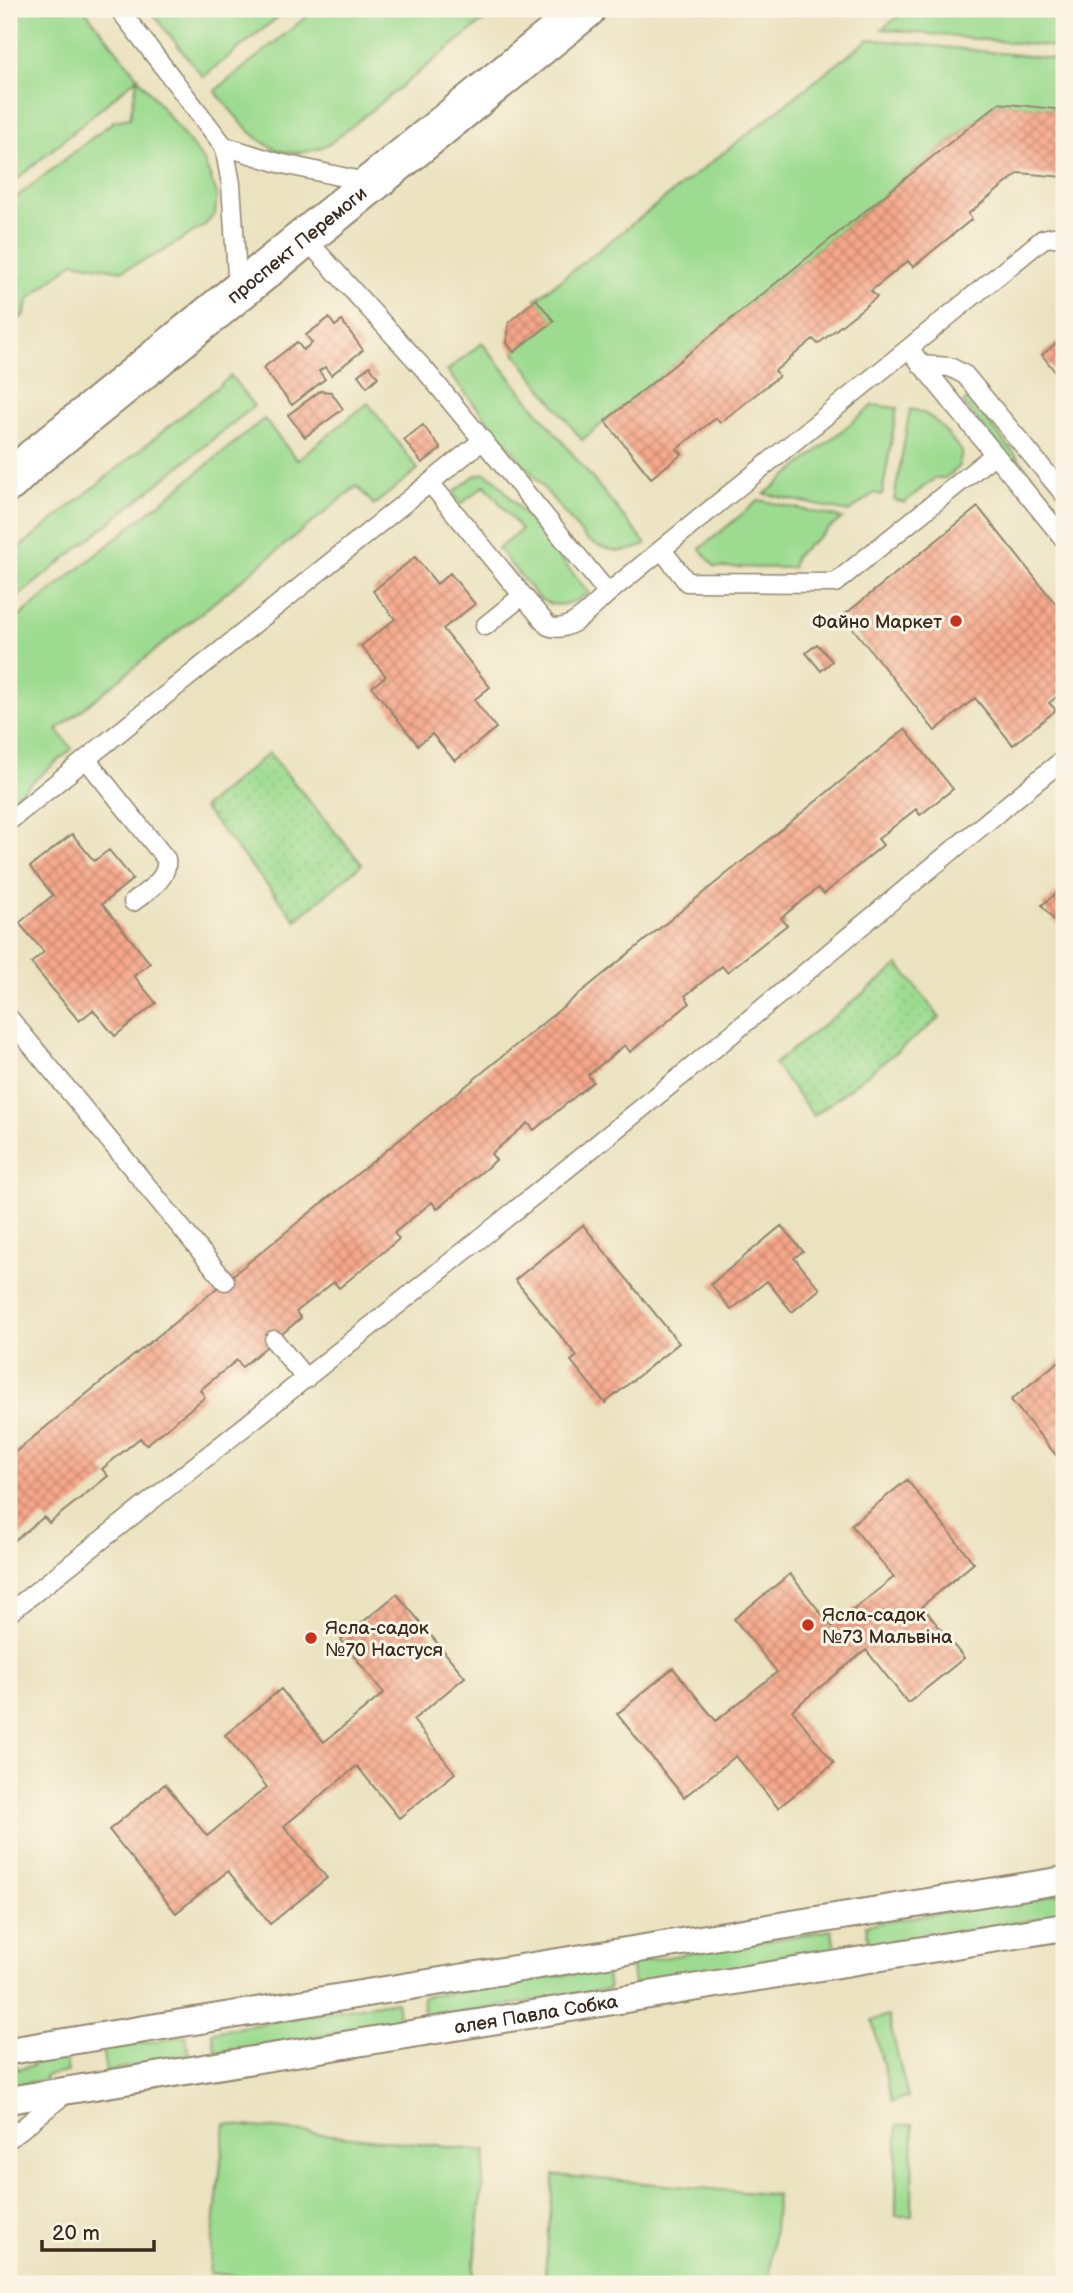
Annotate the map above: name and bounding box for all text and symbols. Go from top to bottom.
street label: проспект Перемоги [223,182,372,309]
place label: Файно Маркет [812,611,942,634]
marker: Файно Маркет [948,613,964,629]
place label: Ясла-садок №73 Мальвіна [822,1604,952,1649]
place label: Ясла-садок №70 Настуся [325,1617,443,1662]
marker: Ясла-садок №73 Мальвіна [800,1617,816,1633]
marker: Ясла-садок №70 Настуся [303,1630,319,1646]
street label: алея Павла Собка [453,1990,620,2040]
scale bar [42,2209,154,2253]
text: 20 m [52,2221,100,2246]

